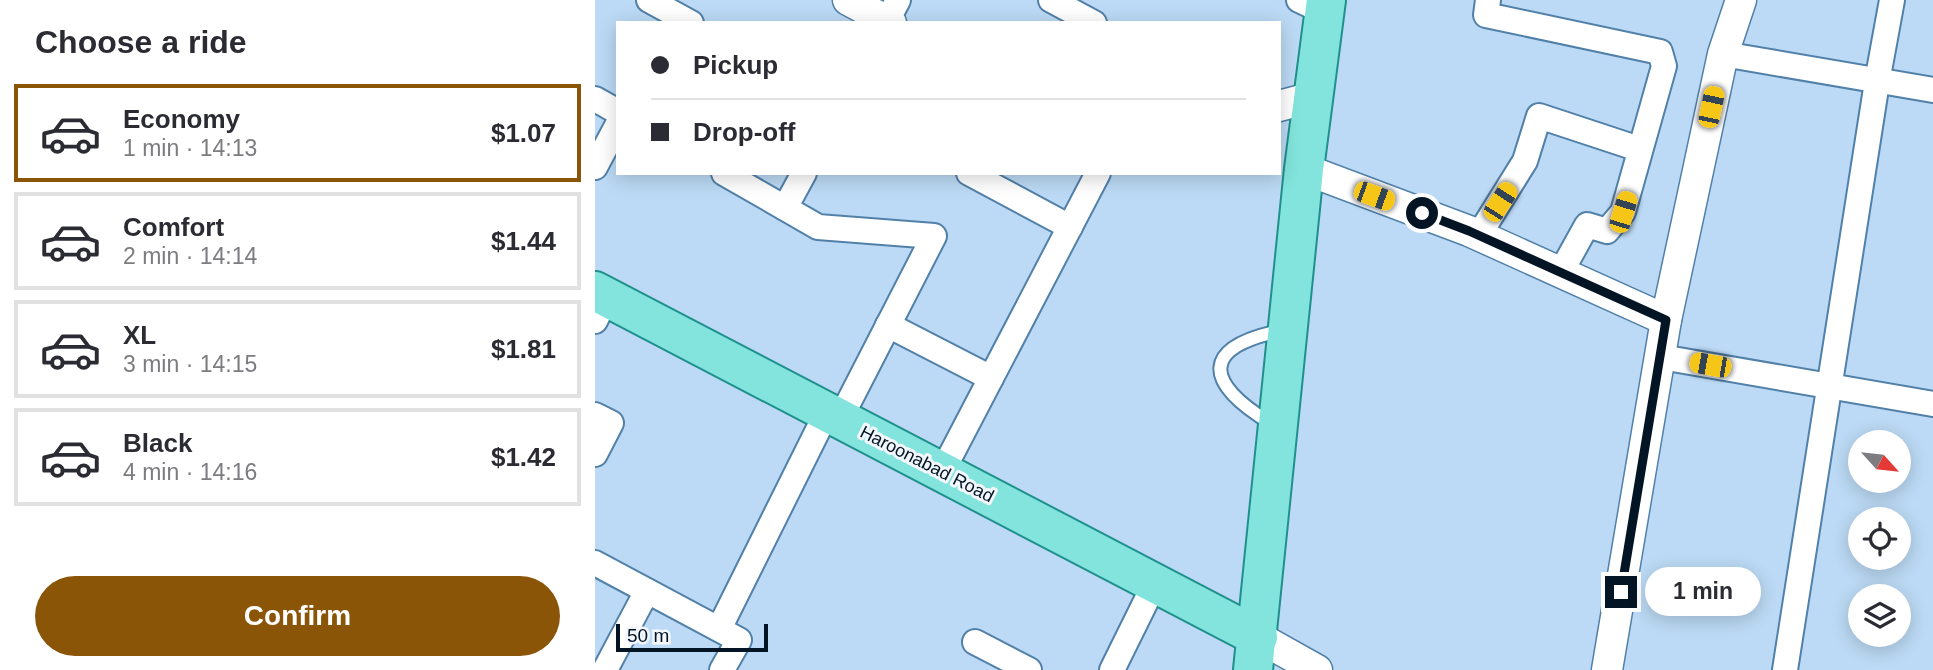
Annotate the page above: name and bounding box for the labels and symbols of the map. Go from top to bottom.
car [1697,84,1726,130]
car [1351,179,1398,213]
car [1480,179,1521,225]
car [1607,189,1640,235]
route start [1406,197,1438,229]
car [1688,351,1733,379]
street label: Haroonabad Road [857,422,997,506]
north arrow [1848,430,1911,494]
callout: 1 min [1645,568,1761,616]
route end [1605,576,1637,608]
scale bar [616,621,768,653]

